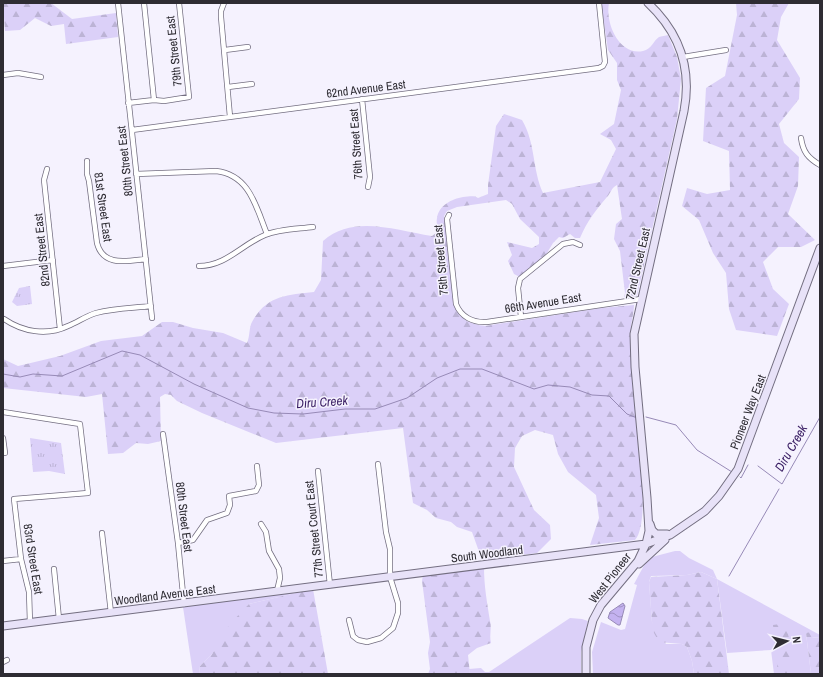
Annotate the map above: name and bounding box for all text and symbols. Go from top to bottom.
street label: 79th Street East [162,15,186,87]
street label: 62nd Avenue East [325,76,407,102]
street label: 76th Street East [346,108,366,180]
street label: 80th Street East [113,125,137,197]
street label: 81st Street East [90,171,116,243]
street label: 82nd Street East [30,212,54,287]
street label: 75th Street East [430,224,452,296]
street label: 72nd Street East [622,226,654,302]
street label: 66th Avenue East [504,289,583,317]
street label: Pioneer Way East [726,372,770,452]
water label: Diru Creek [296,392,349,412]
water label: Diru Creek [771,421,812,475]
street label: 77th Street Court East [301,479,327,578]
street label: 80th Street East [172,481,196,553]
street label: 83rd Street East [20,523,47,596]
street label: South Woodland [450,542,524,566]
street label: West Pioneer [585,549,635,606]
street label: Woodland Avenue East [113,581,217,609]
north arrow [767,621,807,661]
text: N [790,636,804,644]

